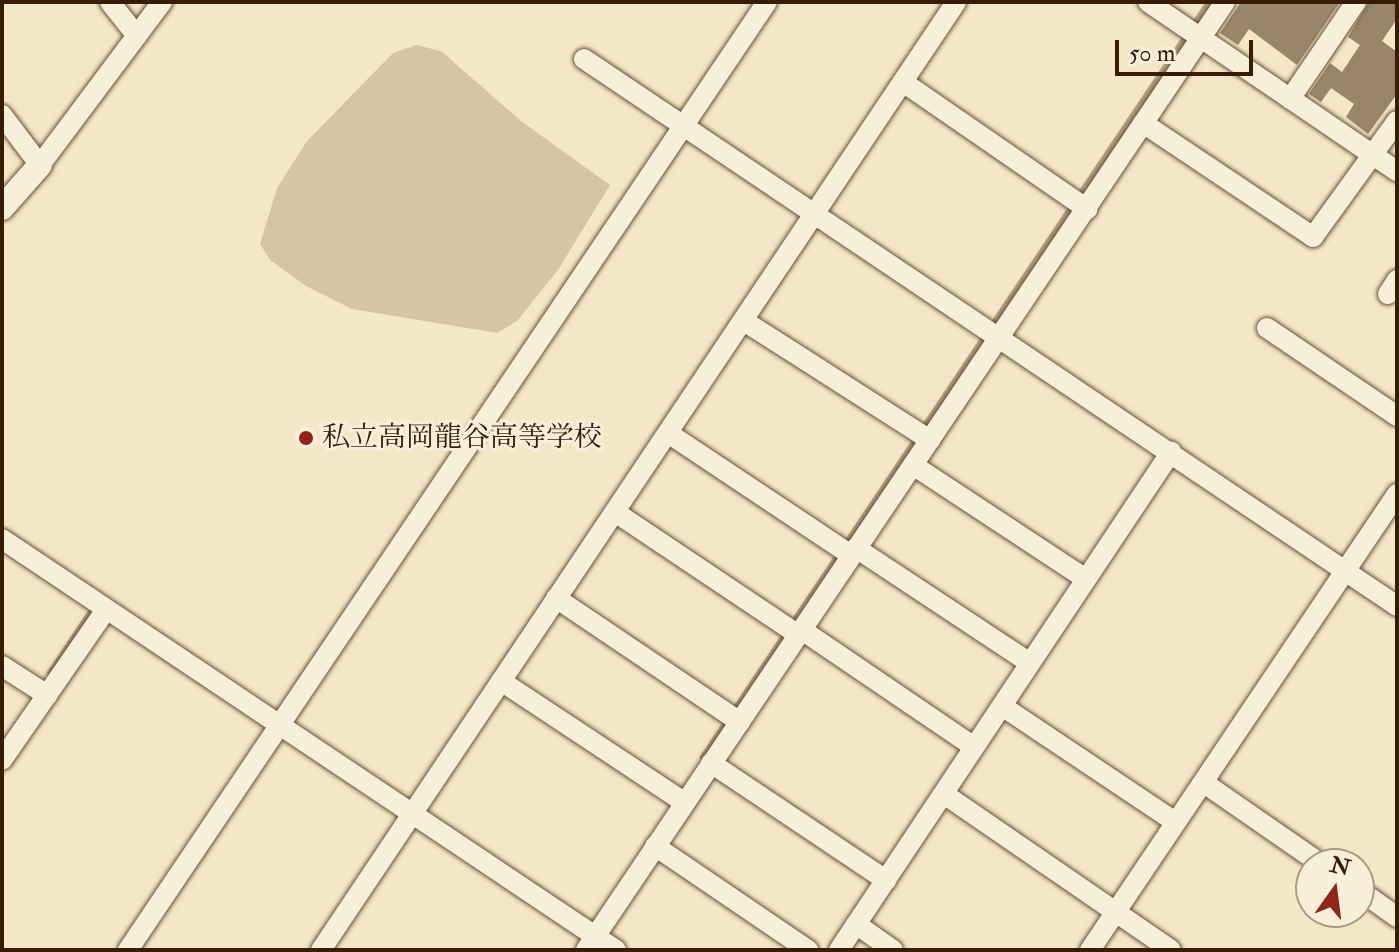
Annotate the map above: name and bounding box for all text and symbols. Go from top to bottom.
scale bar [1119,24,1257,74]
text: 50 m [1129,38,1175,69]
place label: 私立高岡龍谷高等学校 [322,421,602,455]
marker: 私立高岡龍谷高等学校 [297,429,315,447]
north arrow [1295,848,1375,928]
text: N [1327,851,1353,883]

